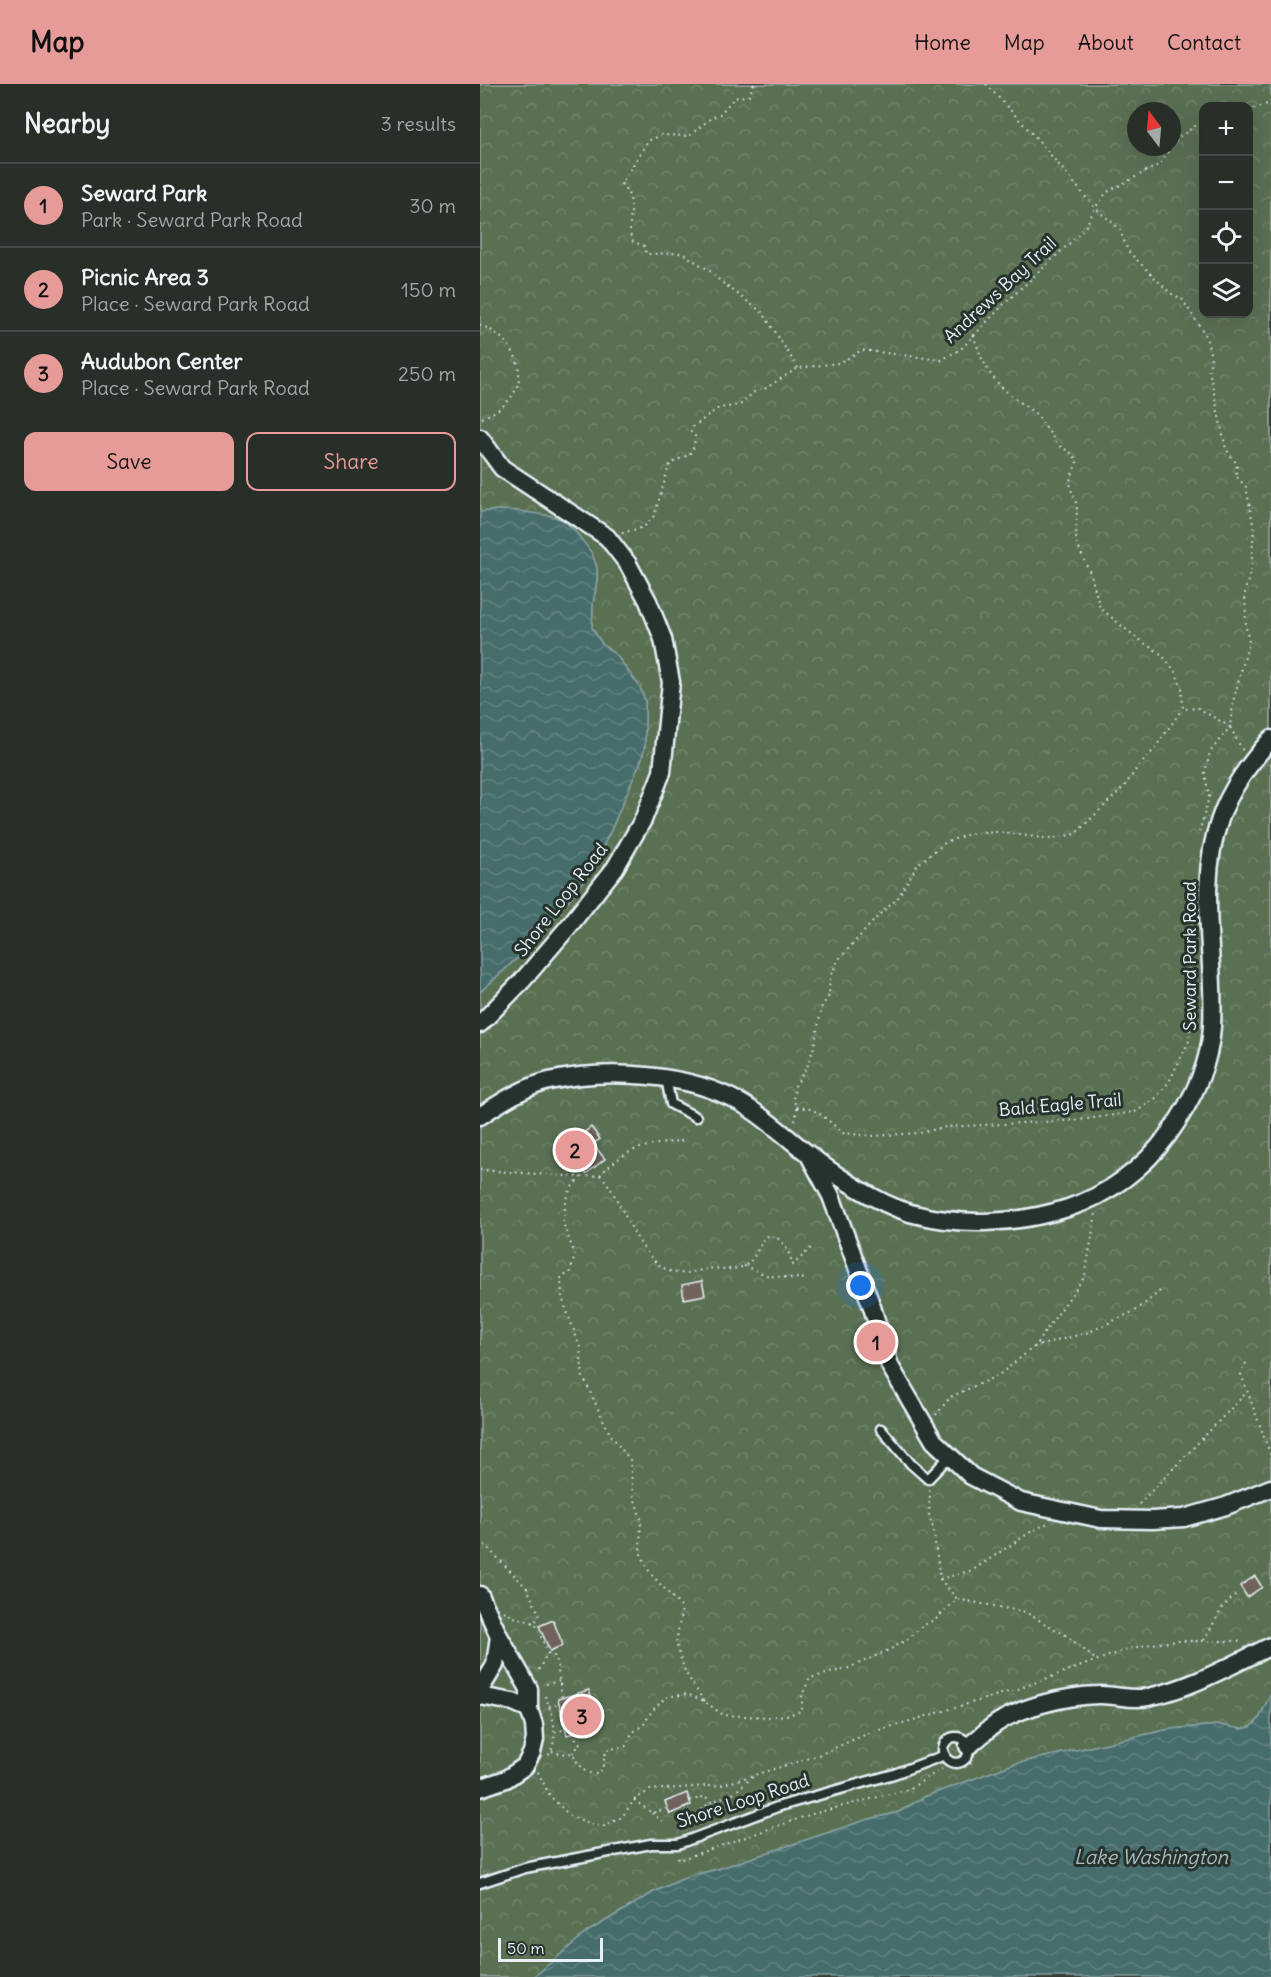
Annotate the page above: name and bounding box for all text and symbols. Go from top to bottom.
text: Map [30,24,84,60]
text: Home [914,29,971,56]
text: Map [1004,29,1045,56]
text: About [1078,29,1134,56]
text: Contact [1167,29,1241,56]
north arrow [1127,102,1181,156]
map controls [1199,102,1253,318]
button: + [1199,102,1253,156]
text: Nearby [24,107,110,140]
text: 3 results [380,111,456,136]
button: − [1199,156,1253,210]
text: Seward Park [81,179,207,207]
text: 1 [40,193,47,218]
text: 30 m [409,193,456,218]
text: Park · Seward Park Road [81,207,303,232]
button: locate [1199,210,1253,264]
street label: Andrews Bay Trail [938,231,1061,348]
text: Picnic Area 3 [81,263,209,291]
button: layers [1199,264,1253,318]
text: 2 [38,277,49,302]
text: 150 m [401,277,456,302]
text: Place · Seward Park Road [81,291,310,316]
text: Audubon Center [81,347,242,375]
text: 3 [38,361,49,386]
text: 250 m [398,361,456,386]
text: Place · Seward Park Road [81,375,310,400]
button: Save [24,432,234,491]
button: Share [246,432,456,491]
street label: Shore Loop Road [509,838,612,961]
street label: Seward Park Road [1178,881,1201,1031]
street label: Bald Eagle Trail [998,1088,1122,1121]
pin: 2 [556,1128,595,1172]
your location [846,1271,875,1300]
pin: 1 [856,1320,896,1364]
pin: 3 [562,1694,602,1738]
street label: Shore Loop Road [674,1768,812,1833]
water label: Lake Washington [1074,1844,1228,1869]
scale bar [498,1935,603,1962]
text: 50 m [507,1938,545,1958]

